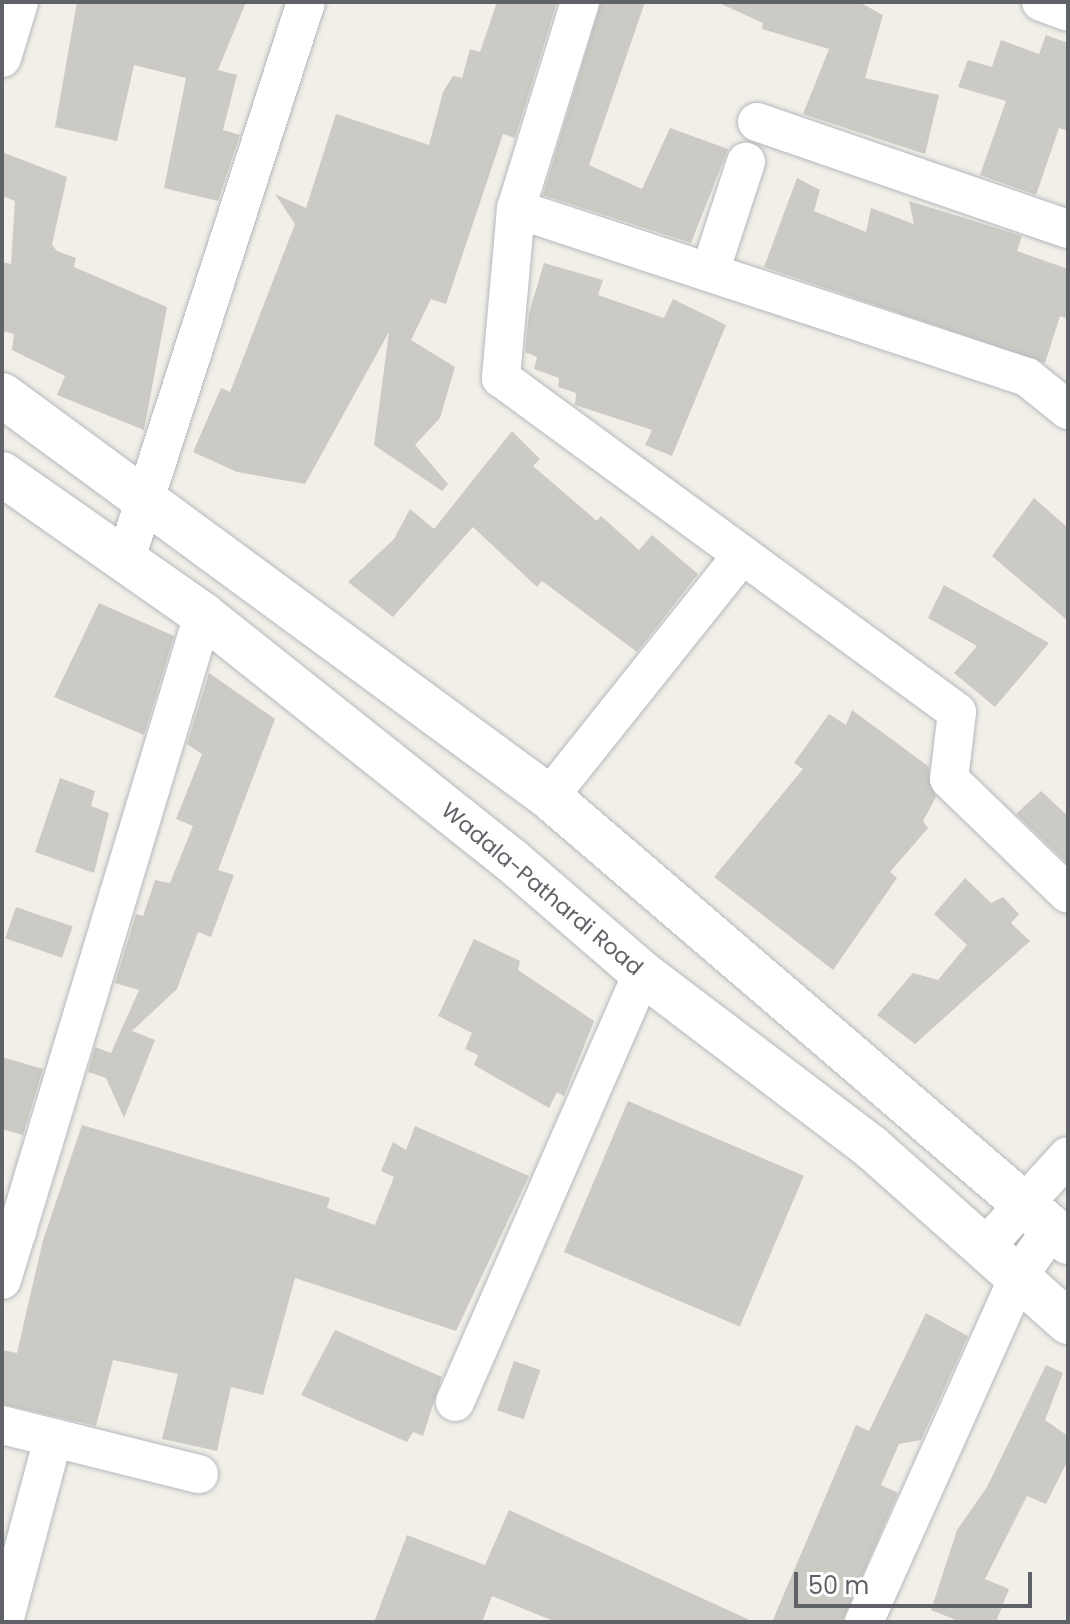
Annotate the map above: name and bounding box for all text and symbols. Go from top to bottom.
street label: Wadala-Pathardi Road [436,797,648,981]
scale bar [798,1556,1036,1606]
text: 50 m [808,1569,869,1602]

